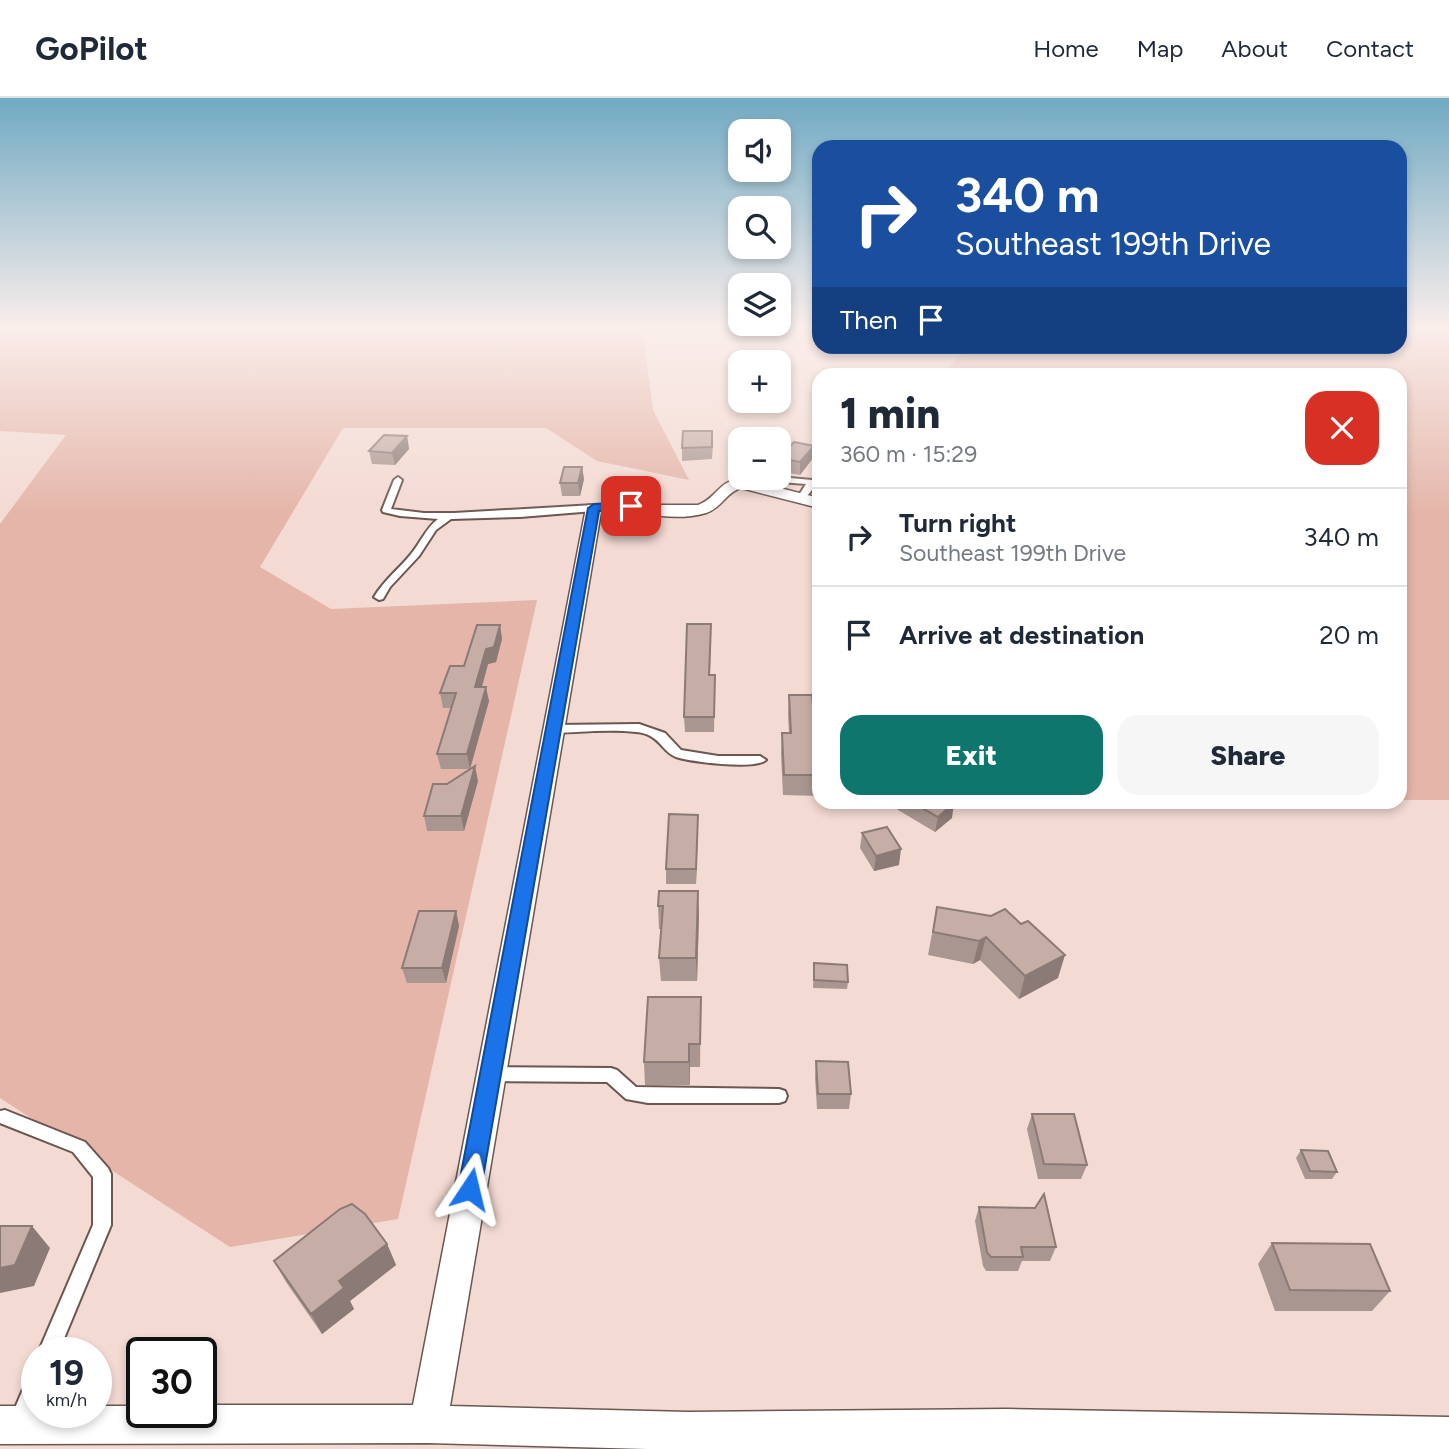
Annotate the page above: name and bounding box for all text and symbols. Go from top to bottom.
text: GoPilot [35,29,148,68]
text: Home [1033,34,1099,63]
text: Map [1137,34,1183,63]
text: About [1221,34,1288,63]
text: Contact [1326,34,1414,63]
map controls [728,119,791,490]
button: sound [728,119,791,182]
text: 340 m [955,165,1099,224]
icon: right [840,168,931,259]
button: search [728,196,791,259]
text: Southeast 199th Drive [955,225,1271,263]
button: layers [728,273,791,336]
icon: arrive [912,301,950,339]
text: Then [840,304,898,336]
button: + [728,350,791,413]
text: 1 min [840,388,940,439]
button: close [1305,391,1379,465]
button: − [728,427,791,490]
text: 360 m · 15:29 [840,440,977,468]
pin [601,476,661,536]
icon: arrive [612,487,650,525]
text: Turn right [899,507,1016,539]
icon: right [840,518,878,556]
text: 340 m [1303,521,1379,553]
text: Southeast 199th Drive [899,539,1126,567]
icon: arrive [840,616,878,654]
text: Arrive at destination [899,619,1144,651]
text: 20 m [1319,619,1379,651]
button: Exit [840,715,1103,795]
button: Share [1117,715,1379,795]
position arrow [433,1152,507,1226]
speed limit sign: 30 [126,1337,217,1428]
text: 19 [49,1352,84,1394]
text: km/h [46,1389,87,1411]

